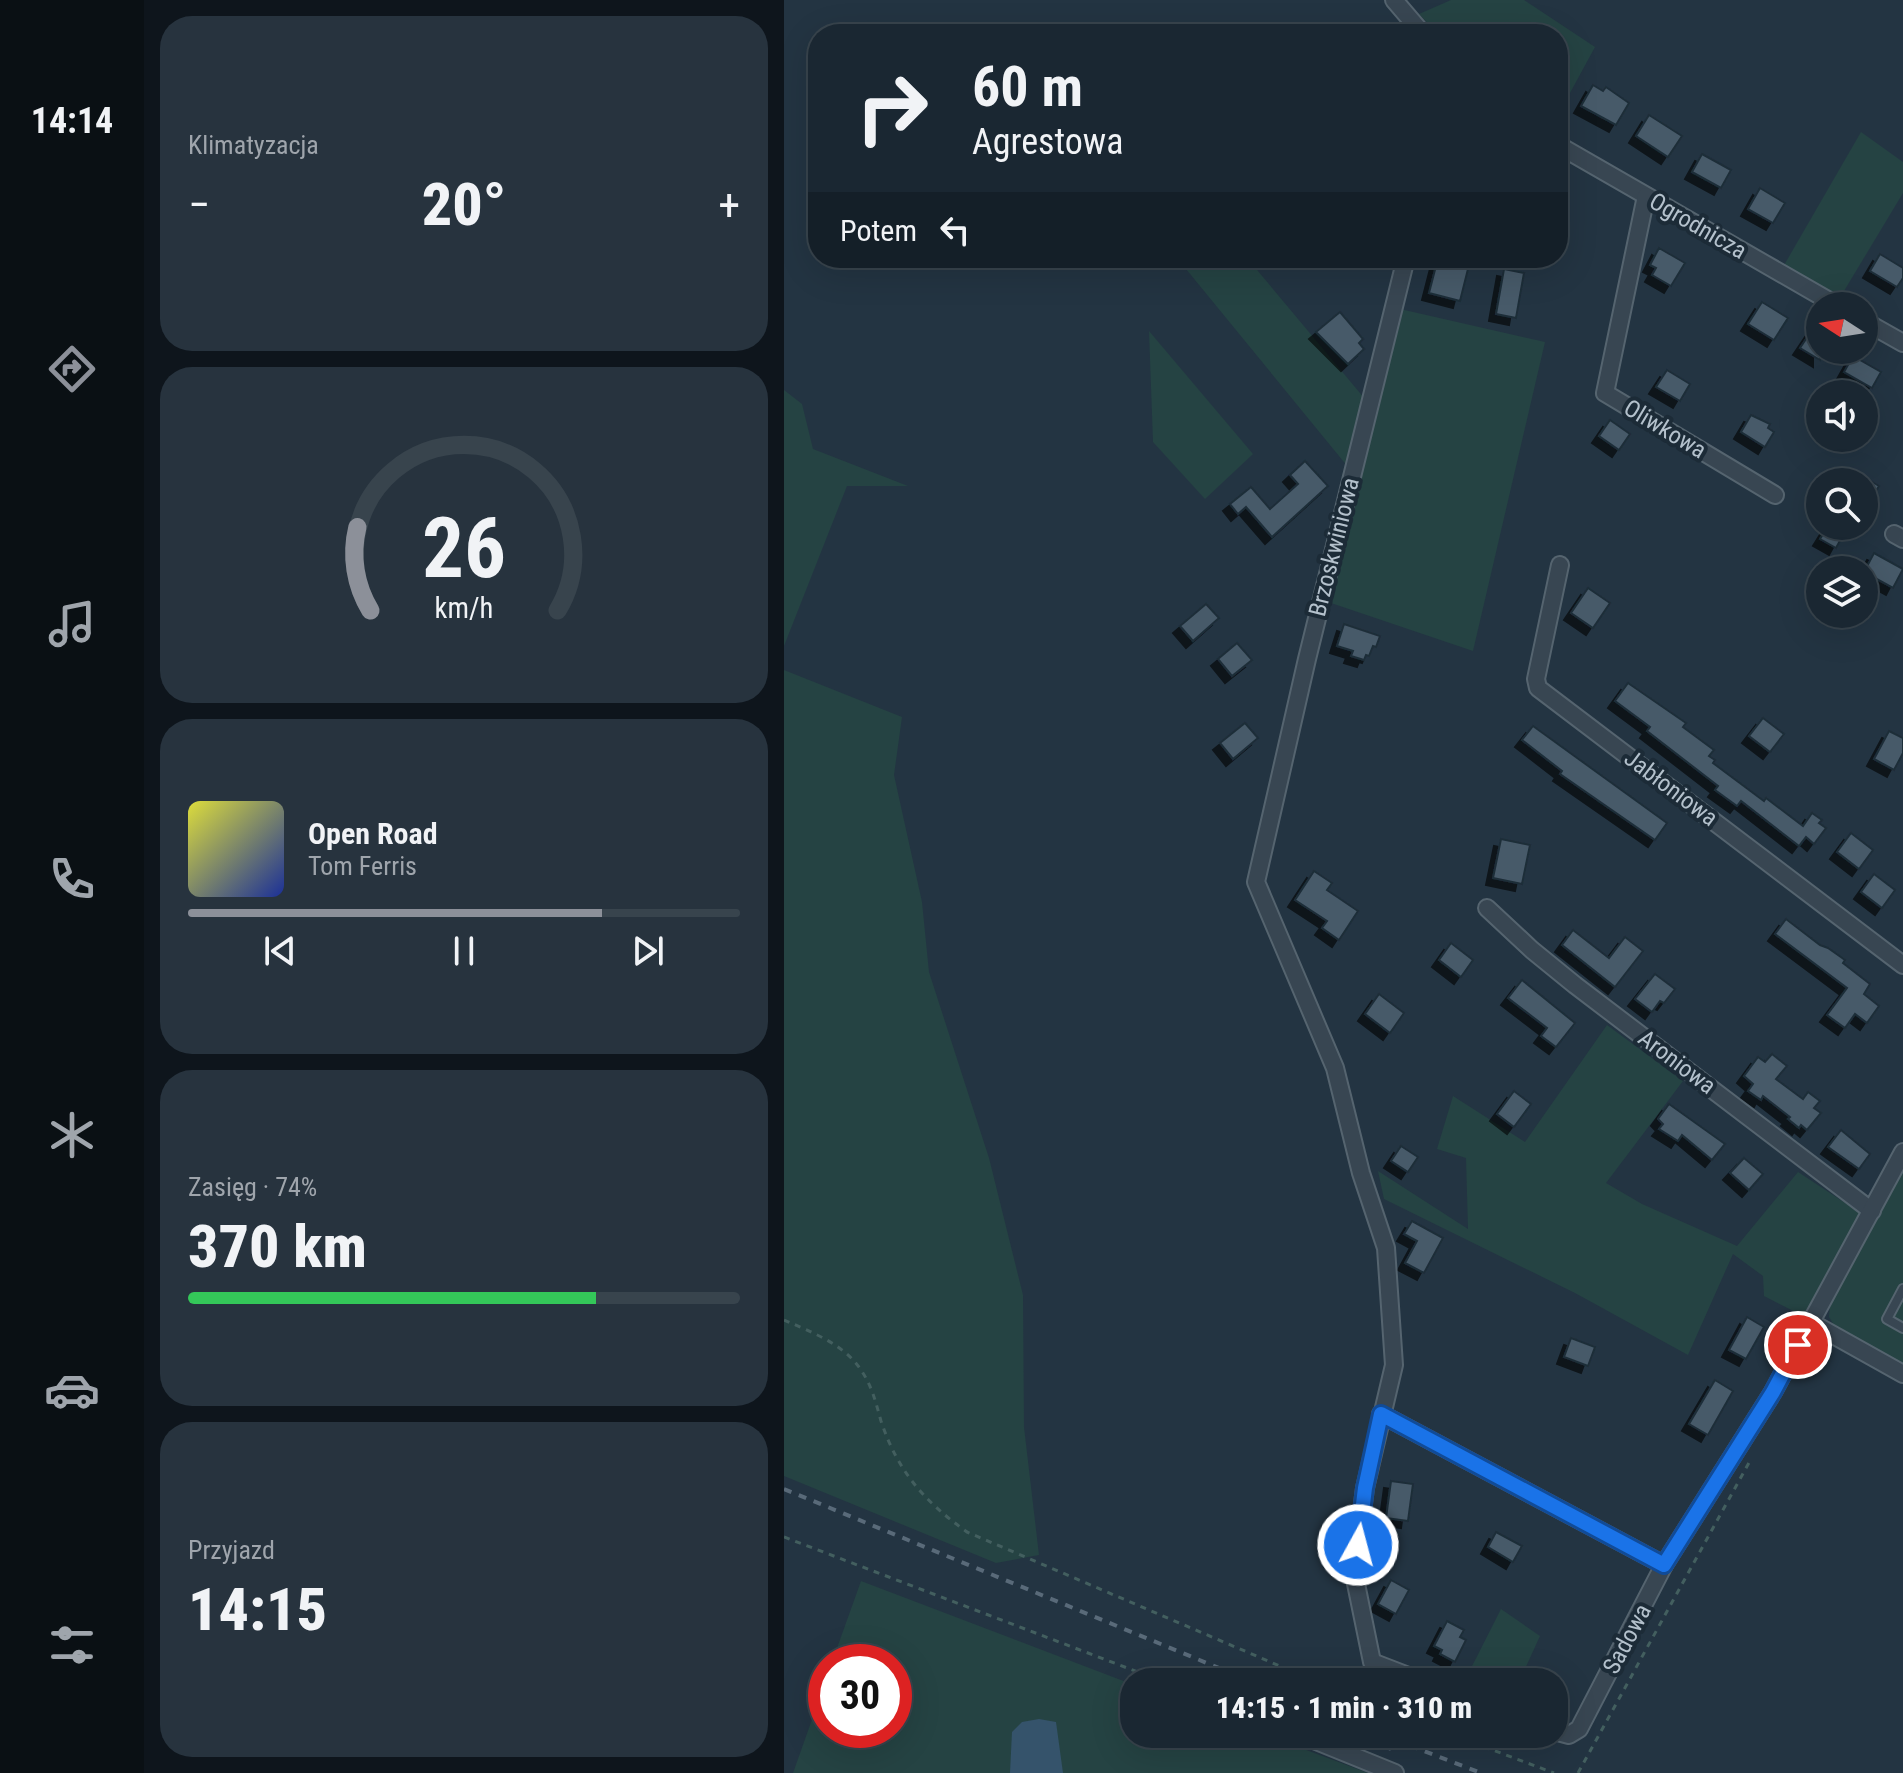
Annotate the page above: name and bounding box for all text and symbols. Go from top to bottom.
text: 60 m [972,54,1083,120]
icon: right [840,56,944,160]
text: 14:14 [31,100,113,142]
text: Agrestowa [972,121,1123,163]
text: Klimatyzacja [188,130,319,160]
text: 20° [422,169,506,240]
text: − [188,179,210,231]
text: + [718,179,740,231]
street label: Ogrodnicza [1644,187,1752,265]
icon: left [933,208,977,252]
text: Potem [840,213,917,248]
north arrow [1806,292,1878,364]
map controls [1806,292,1878,628]
icon: directions [44,341,100,397]
button: sound [1806,380,1878,452]
street label: Oliwkowa [1619,394,1711,464]
button: search [1806,468,1878,540]
street label: Brzoskwiniowa [1303,475,1365,619]
text: 26 [422,500,506,597]
button: layers [1806,556,1878,628]
text: km/h [435,591,493,625]
icon: music [44,596,100,652]
street label: Jabłoniowa [1619,744,1723,832]
text: Open Road [308,816,438,851]
icon: phone [44,851,100,907]
text: Tom Ferris [308,851,417,881]
icon: previous [258,929,302,973]
icon: pause [442,929,486,973]
icon: next [626,929,670,973]
street label: Aroniowa [1633,1024,1721,1100]
icon: climate [44,1107,100,1163]
text: Zasięg · 74% [188,1172,317,1202]
text: 370 km [188,1211,367,1282]
pin [1764,1311,1832,1379]
icon: arrive [1776,1323,1820,1367]
icon: car [44,1362,100,1418]
position arrow [1316,1503,1400,1587]
text: Przyjazd [188,1535,275,1565]
text: 14:15 [188,1574,327,1645]
street label: Sadowa [1597,1599,1657,1679]
icon: filters [44,1617,100,1673]
speed limit sign: 30 [808,1644,912,1748]
text: 14:15 · 1 min · 310 m [1216,1690,1472,1725]

